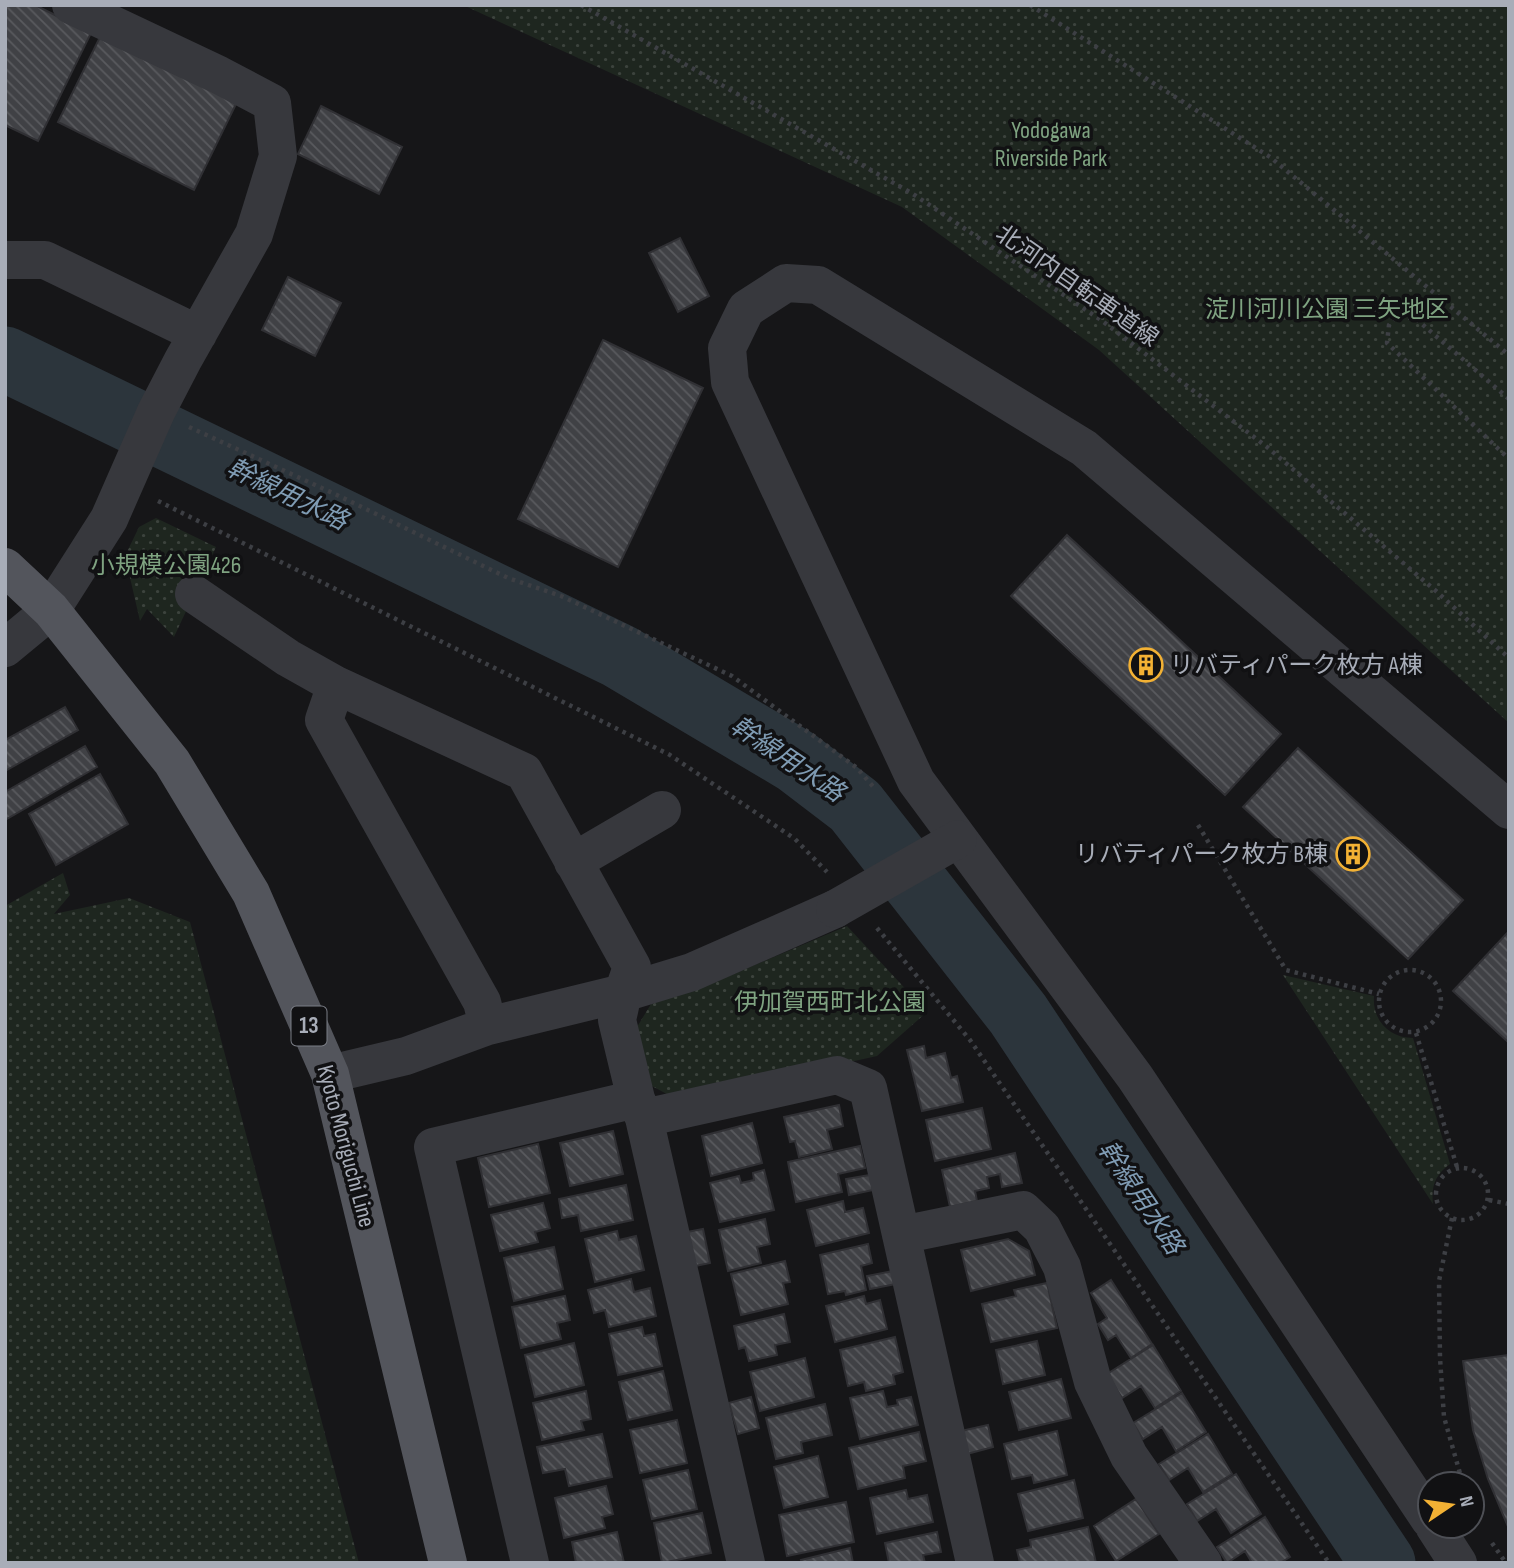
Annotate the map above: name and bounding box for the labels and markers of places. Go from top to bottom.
building icon: リバティパーク枚方 A棟 [1127,646,1165,684]
place label: リバティパーク枚方 A棟 [1170,651,1423,680]
building icon: リバティパーク枚方 B棟 [1334,835,1372,873]
place label: リバティパーク枚方 B棟 [1075,840,1328,869]

